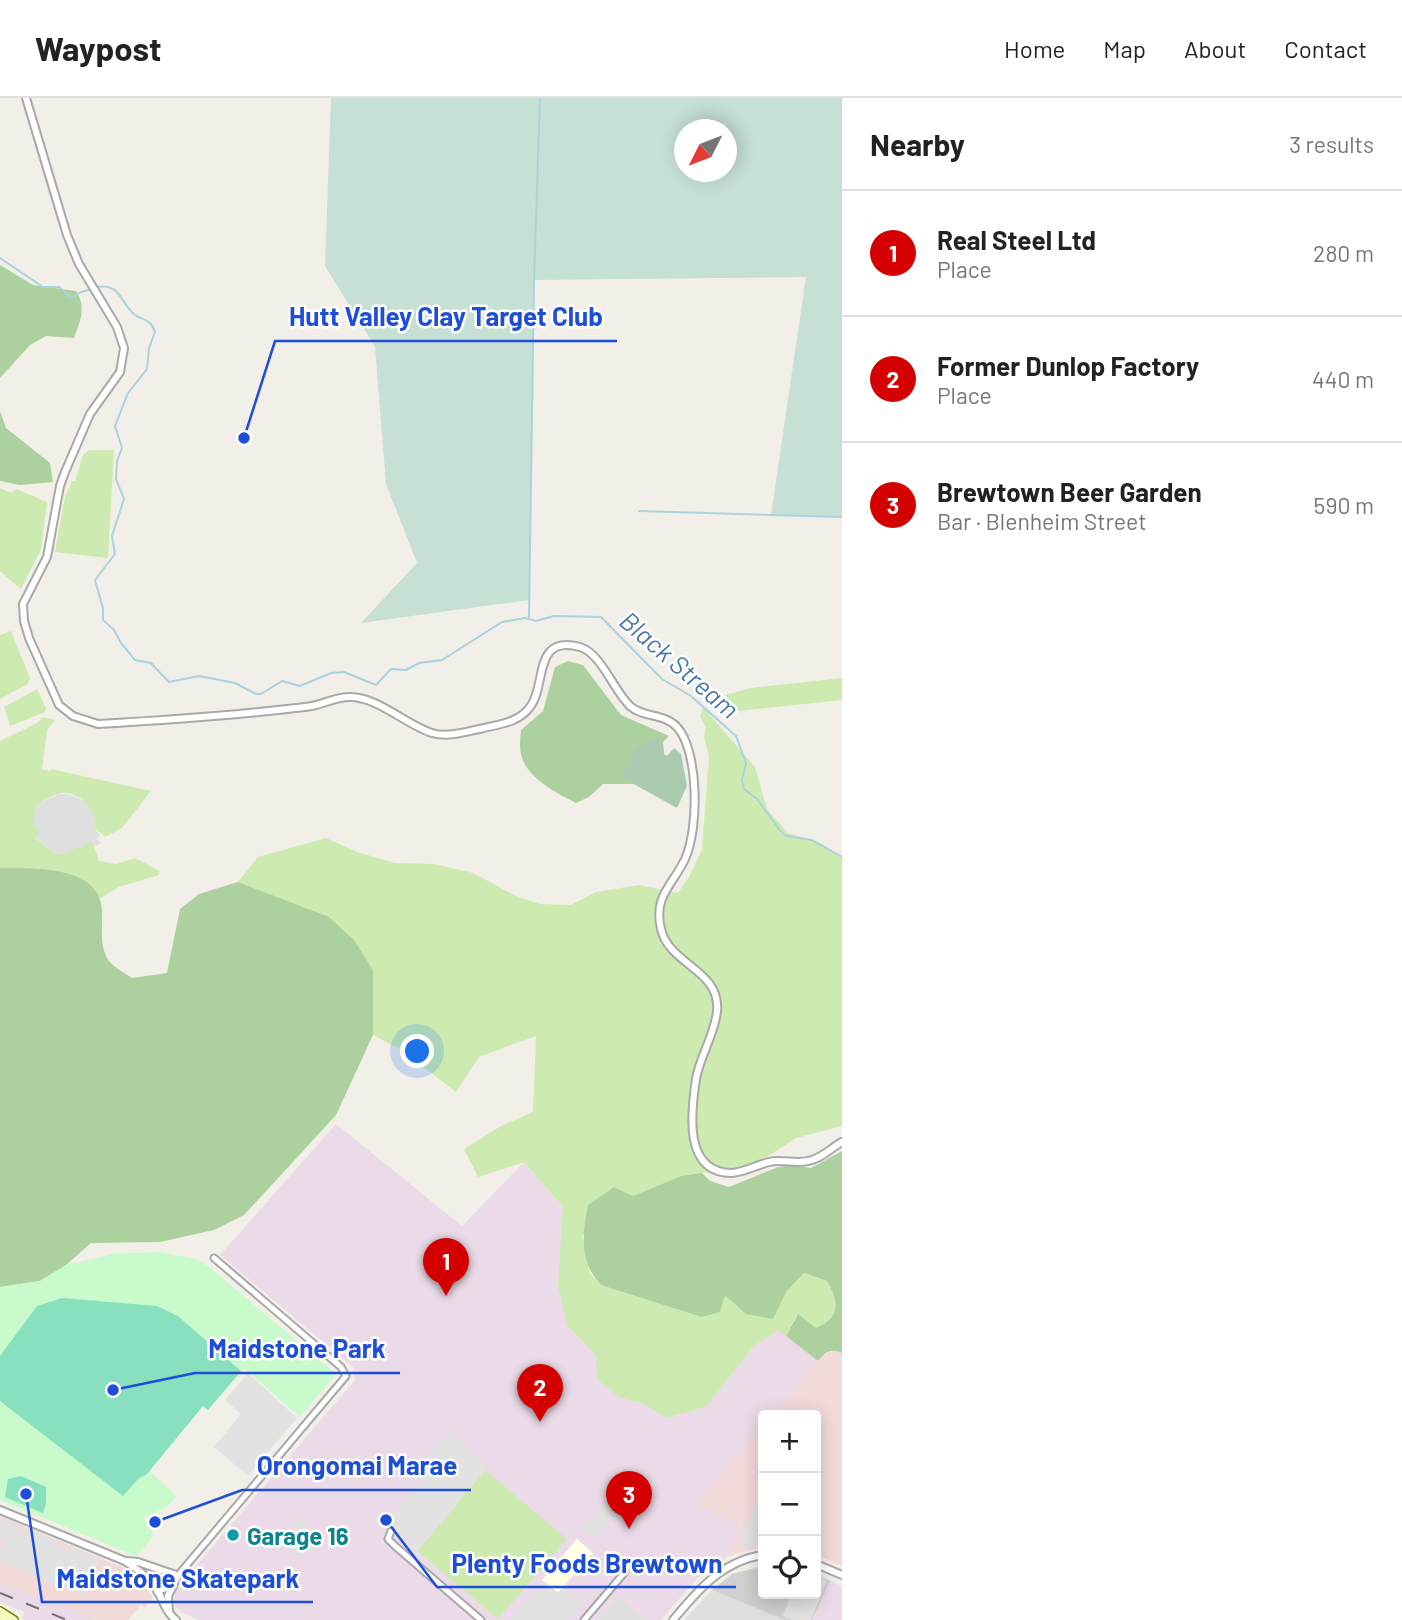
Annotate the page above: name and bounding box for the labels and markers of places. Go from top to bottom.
callout: Hutt Valley Clay Target Club [275,294,617,341]
pin: 1 [423,1238,469,1296]
callout: Maidstone Park [195,1326,400,1373]
pin: 2 [517,1364,563,1422]
callout: Orongomai Marae [242,1443,471,1490]
pin: 3 [606,1471,652,1529]
place label: Garage 16 [247,1521,349,1550]
marker: Garage 16 [225,1527,241,1543]
callout: Plenty Foods Brewtown [437,1540,736,1587]
callout: Maidstone Skatepark [42,1555,313,1602]

